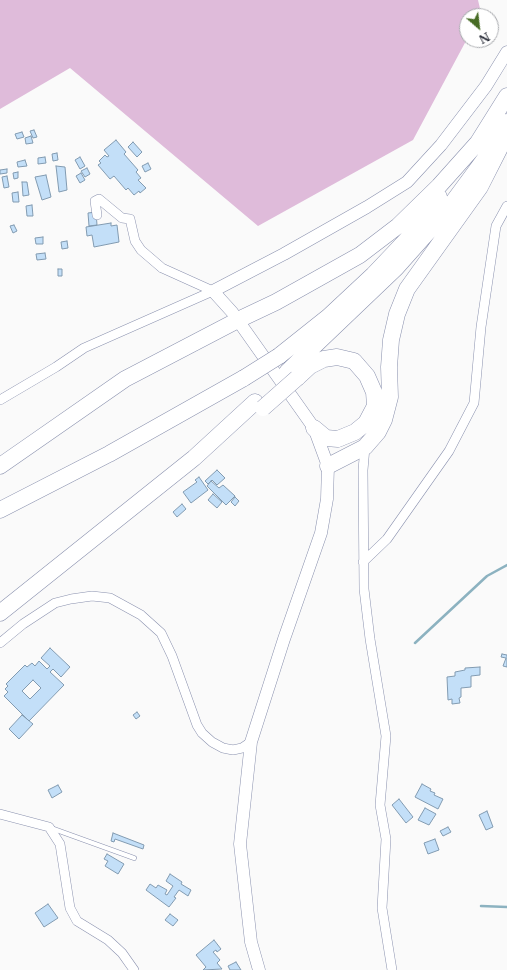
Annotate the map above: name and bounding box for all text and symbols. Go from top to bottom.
north arrow [459,8,499,48]
text: N [476,29,492,46]

